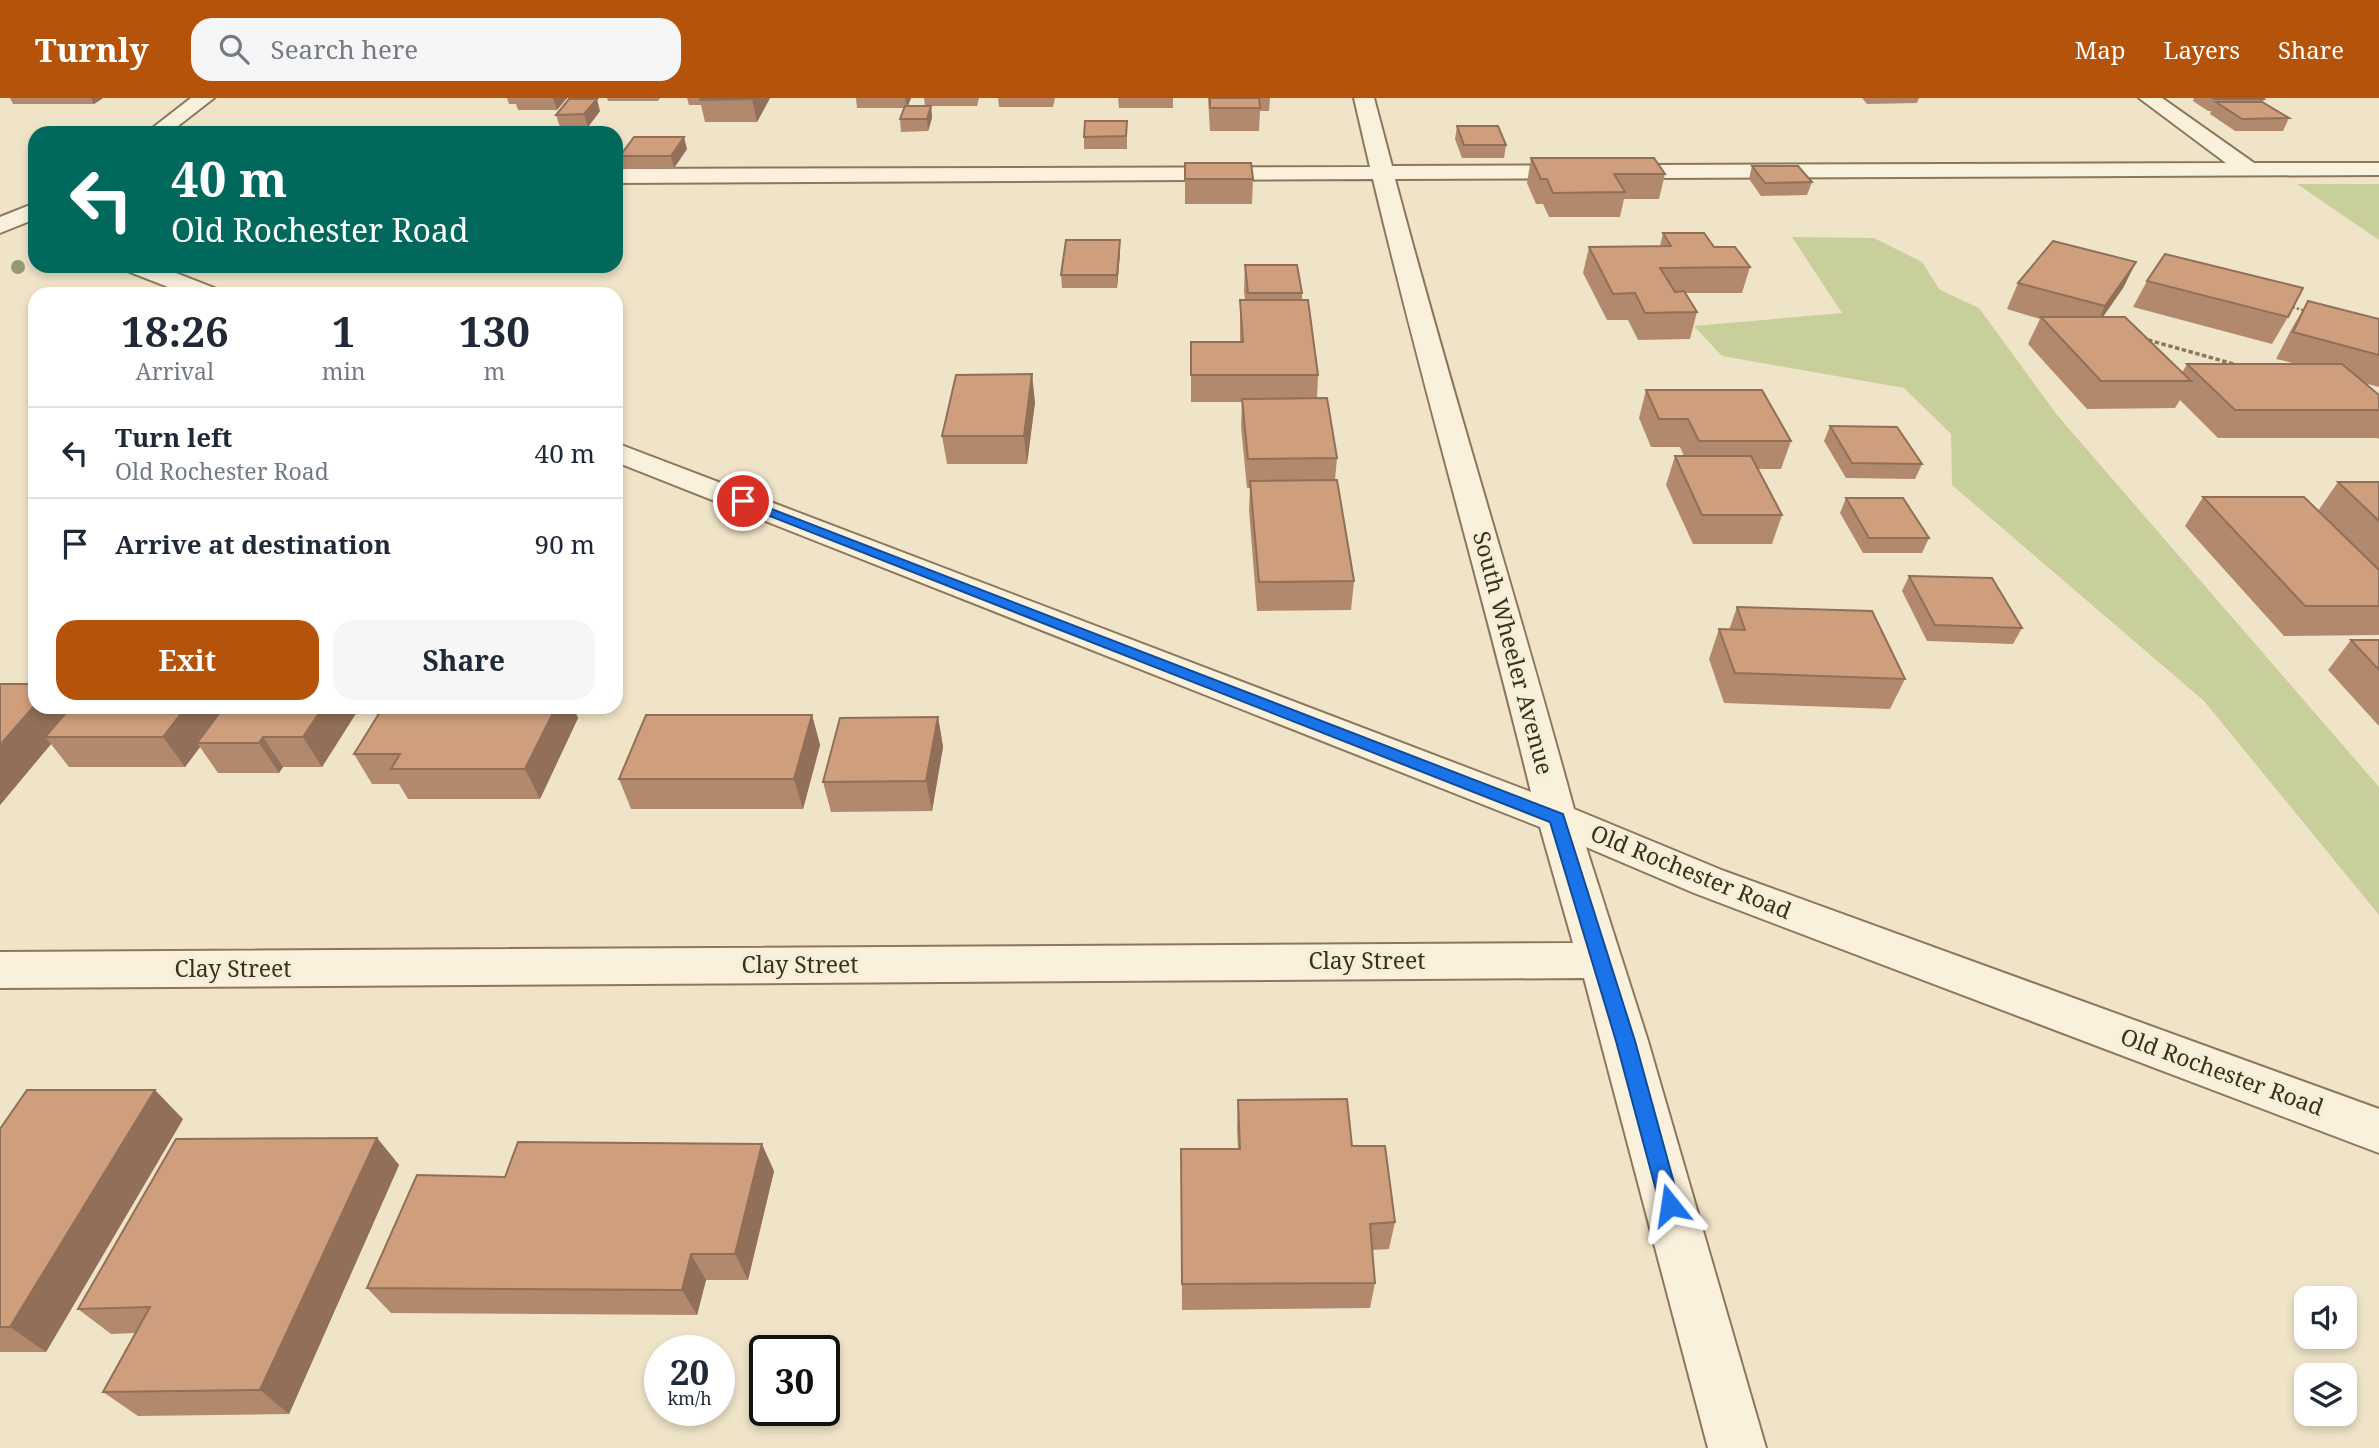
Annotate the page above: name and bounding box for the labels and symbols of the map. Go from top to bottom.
pin [713,471,773,531]
street label: South Wheeler Avenue [1466,527,1562,778]
street label: Old Rochester Road [1586,816,1797,926]
street label: Clay Street [1309,944,1425,976]
street label: Clay Street [742,948,858,980]
street label: Clay Street [175,952,291,984]
street label: Old Rochester Road [2116,1019,2328,1123]
position arrow [1633,1168,1707,1242]
speed limit sign: 30 [749,1335,840,1426]

